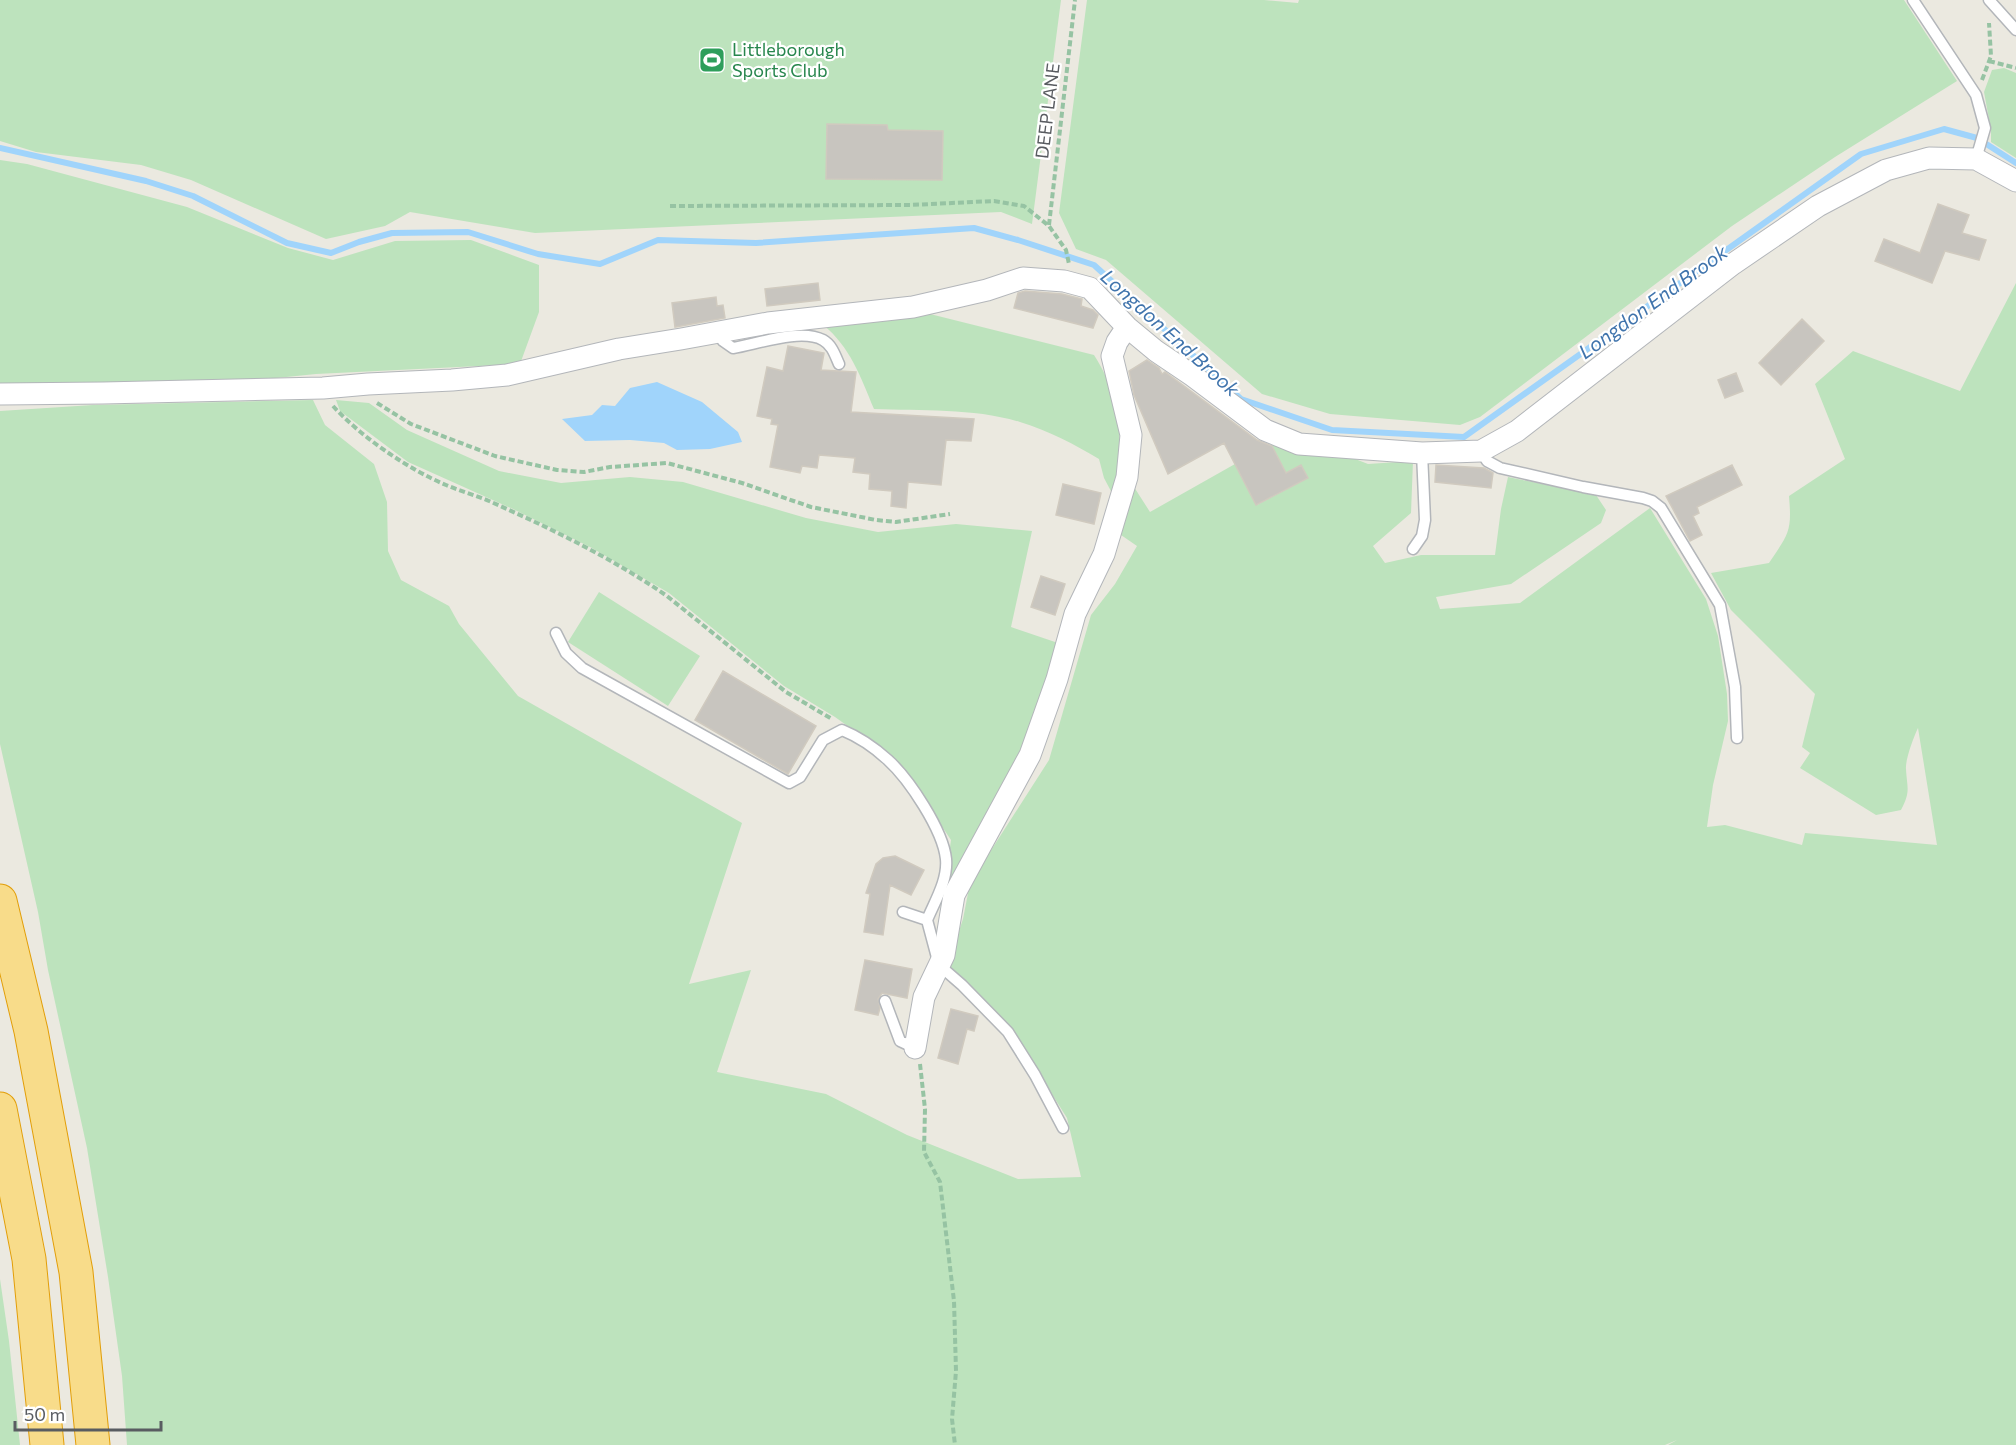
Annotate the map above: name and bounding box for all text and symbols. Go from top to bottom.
place label: Littleborough Sports Club [732,38,845,81]
sports icon: Littleborough Sports Club [697,45,727,75]
street label: DEEP LANE [1030,62,1064,160]
water label: Longdon End Brook [1573,238,1733,363]
water label: Longdon End Brook [1096,264,1246,402]
scale bar [15,1394,160,1432]
text: 50 m [24,1403,65,1425]

